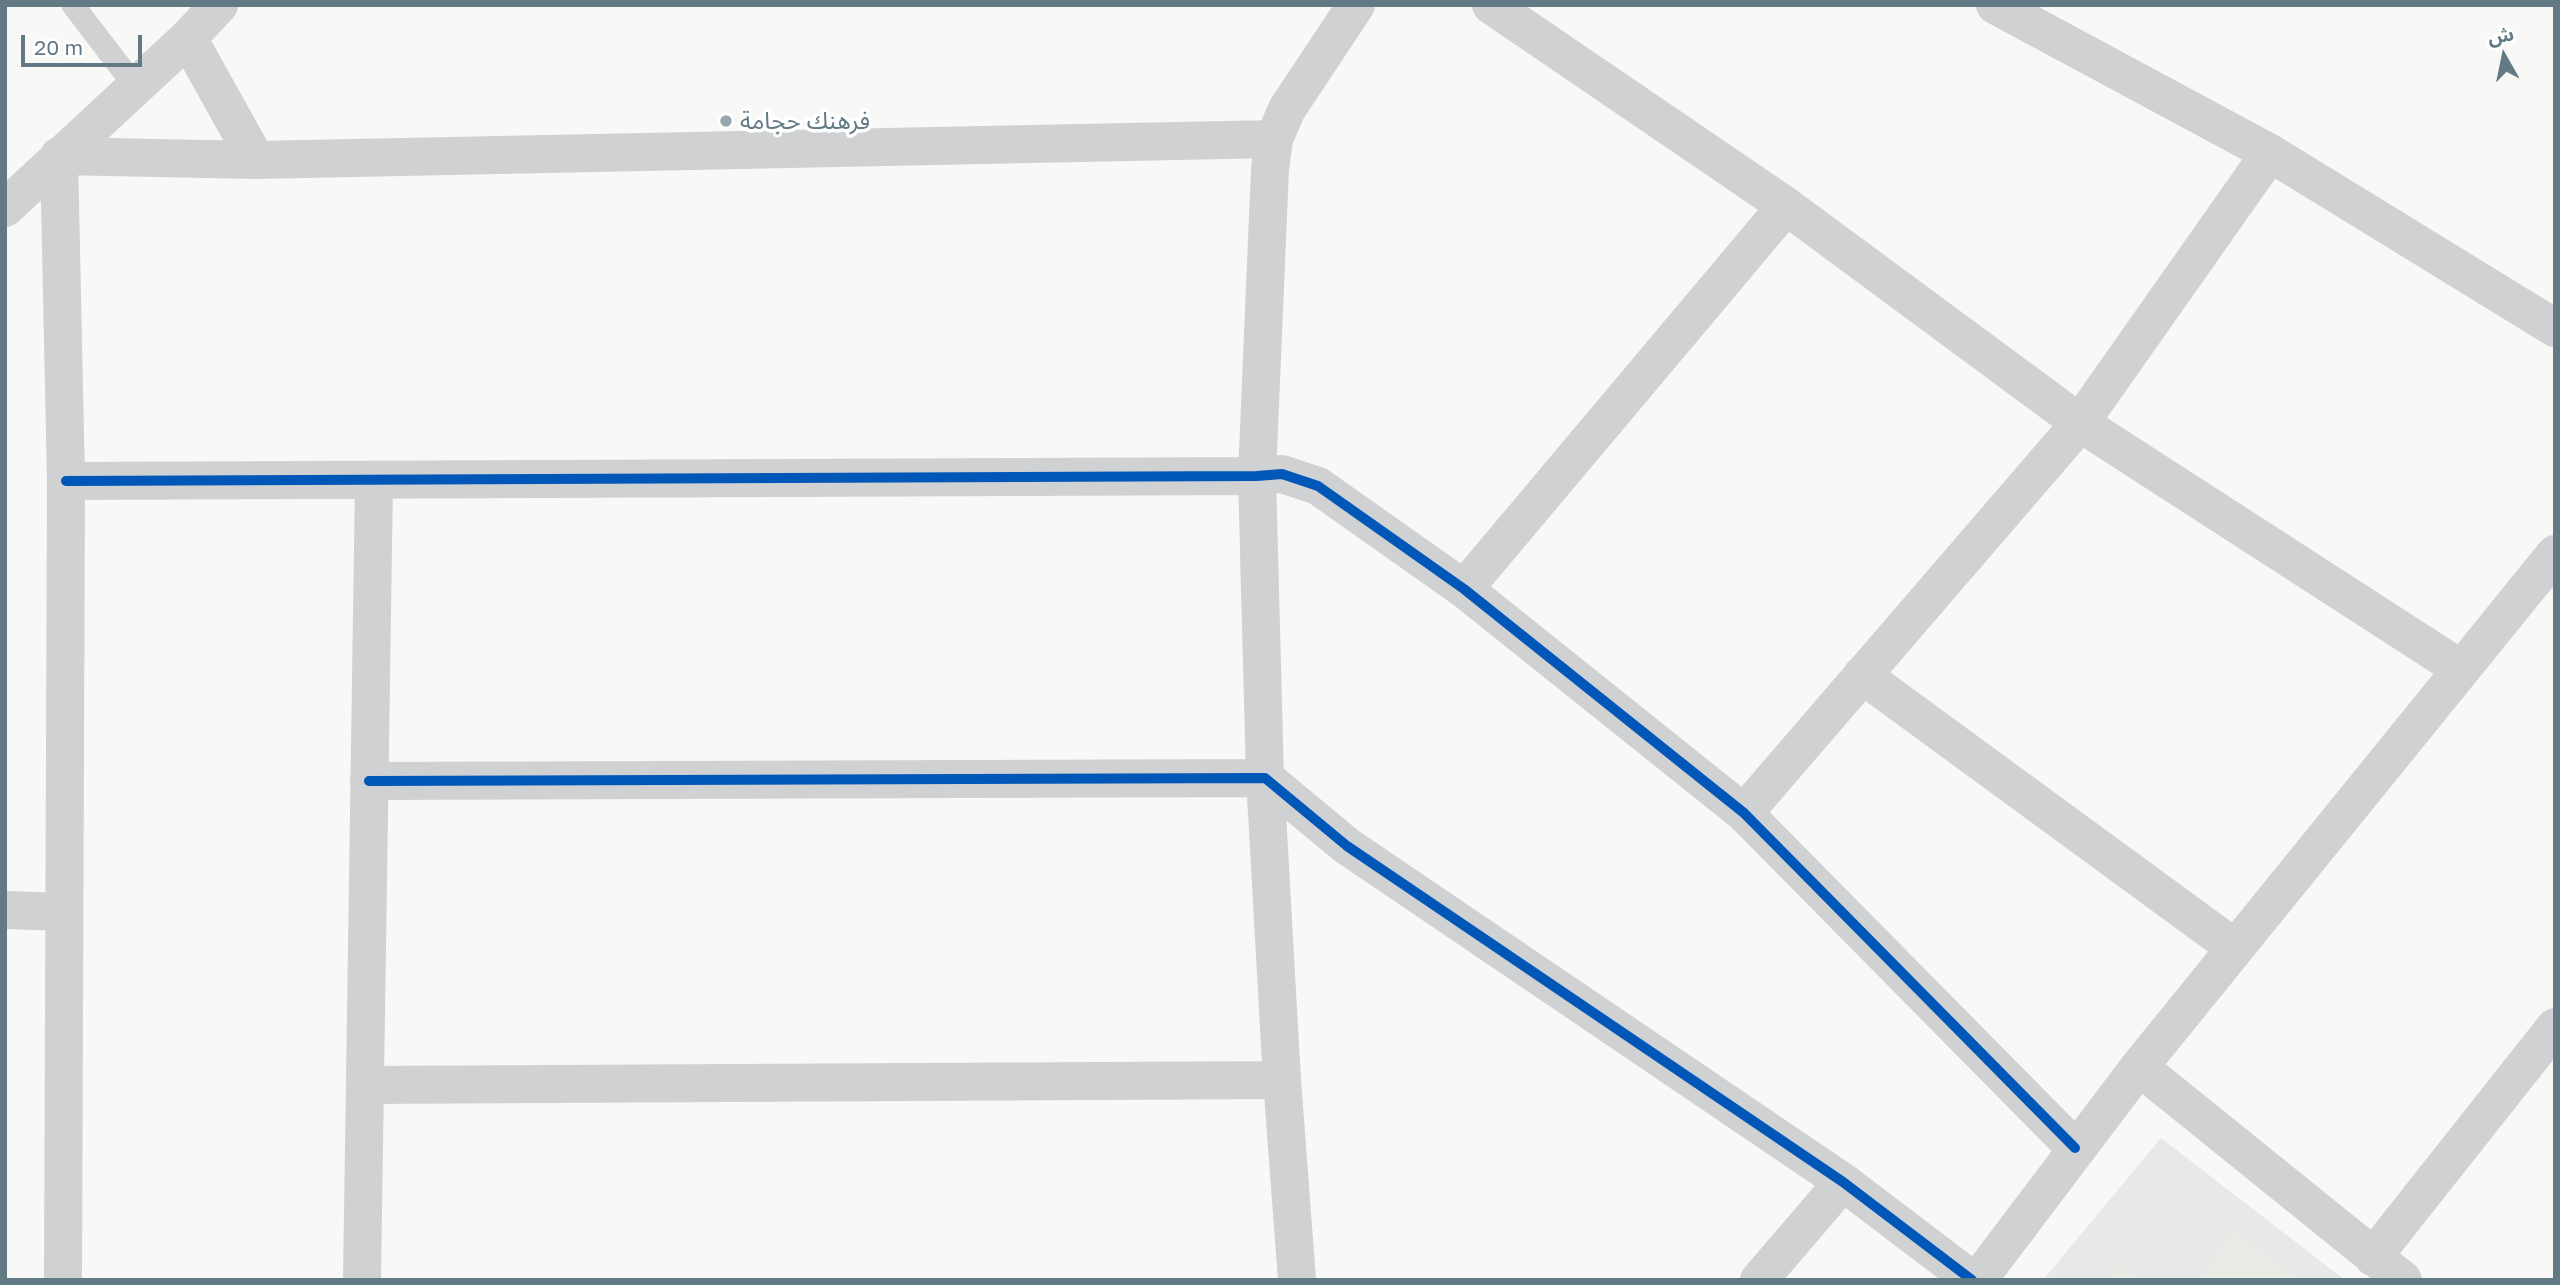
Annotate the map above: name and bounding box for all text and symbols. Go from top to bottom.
scale bar [24,21,145,65]
north arrow [2469,21,2539,91]
text: ش [2486,21,2515,48]
text: 20 m [34,34,83,60]
place label: فرهنك حجامة [740,107,870,135]
marker: فرهنك حجامة [718,113,734,129]

